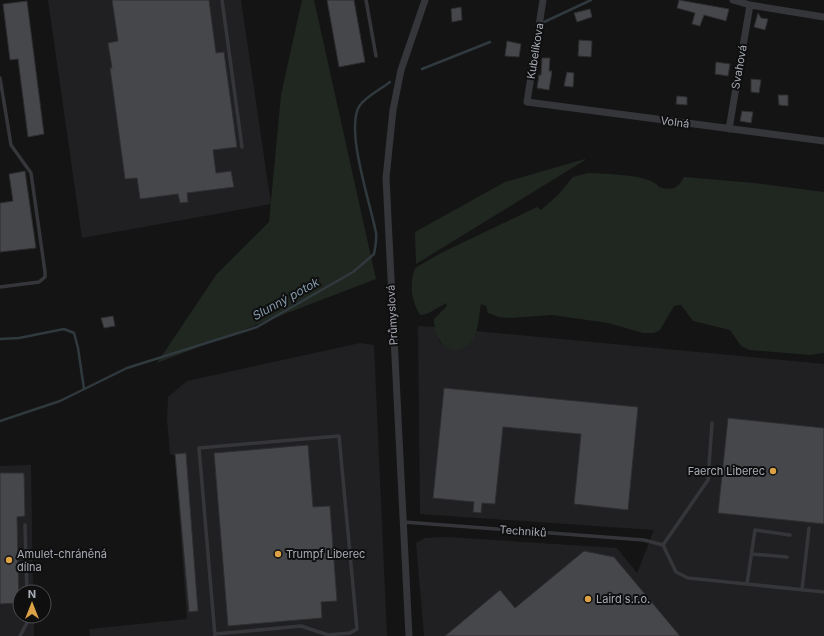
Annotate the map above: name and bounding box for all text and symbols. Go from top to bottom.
street label: Kubelíkova [524,22,546,80]
street label: Svahová [728,44,750,90]
street label: Volná [660,113,690,131]
water label: Slunný potok [250,274,322,323]
street label: Průmyslová [383,284,401,346]
place label: Faerch Liberec [688,464,765,478]
marker: Faerch Liberec [768,466,778,476]
street label: Techniků [499,522,547,540]
place label: Amulet-chráněná dílna [17,547,107,574]
place label: Trumpf Liberec [286,547,365,561]
marker: Trumpf Liberec [273,549,283,559]
marker: Amulet-chráněná dílna [4,555,14,565]
north arrow [12,584,52,624]
text: N [28,587,36,601]
place label: Laird s.r.o. [596,592,650,606]
marker: Laird s.r.o. [583,594,593,604]

